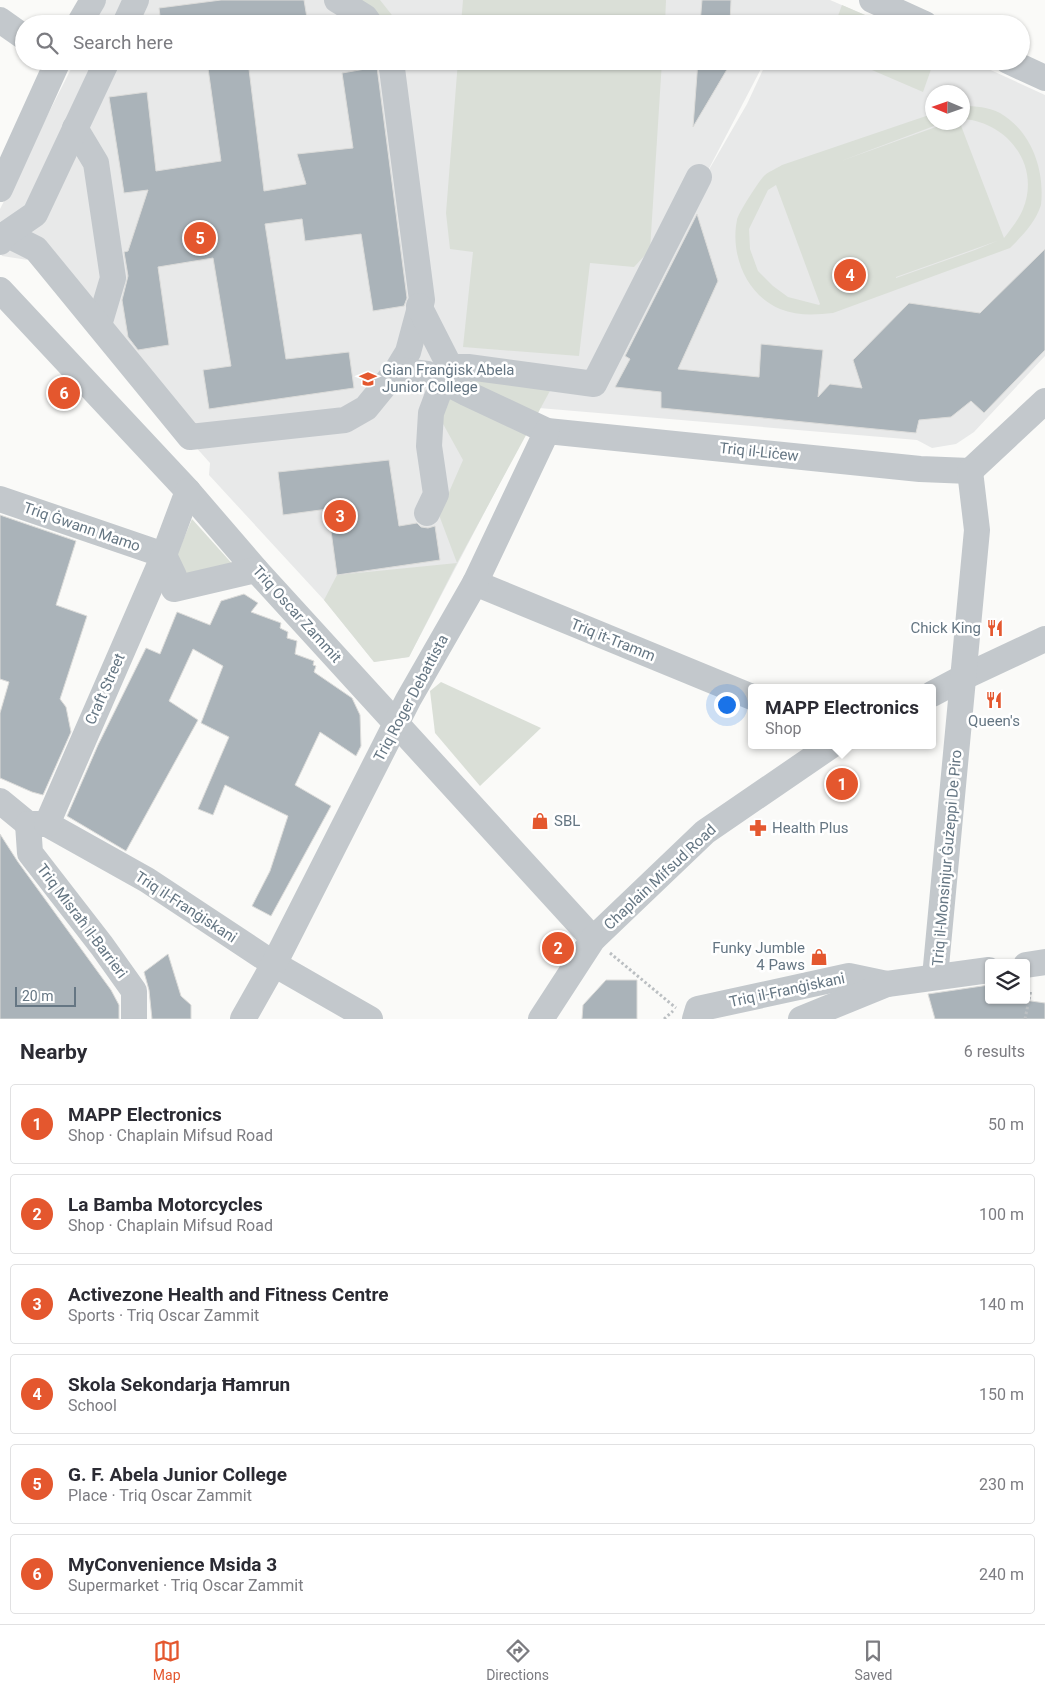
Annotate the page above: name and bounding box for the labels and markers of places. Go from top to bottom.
pin: 5 [184,219,216,257]
pin: 4 [834,256,866,294]
place label: Gian Franġisk Abela Junior College [382,361,514,396]
school or university icon: Gian Franġisk Abela Junior College [358,369,378,389]
pin: 6 [48,374,80,412]
pin: 3 [324,497,356,535]
restaurant icon: Chick King [985,618,1005,638]
place label: Chick King [910,619,981,637]
restaurant icon: Queen's [984,690,1004,710]
place label: Queen's [968,712,1020,730]
pin: 1 [826,765,858,803]
shop icon: SBL [530,811,550,831]
place label: SBL [554,812,580,830]
pharmacy icon: Health Plus [748,818,768,838]
place label: Health Plus [772,819,848,837]
pin: 2 [542,929,574,967]
place label: Funky Jumble 4 Paws [712,939,805,974]
shop icon: Funky Jumble 4 Paws [809,947,829,967]

